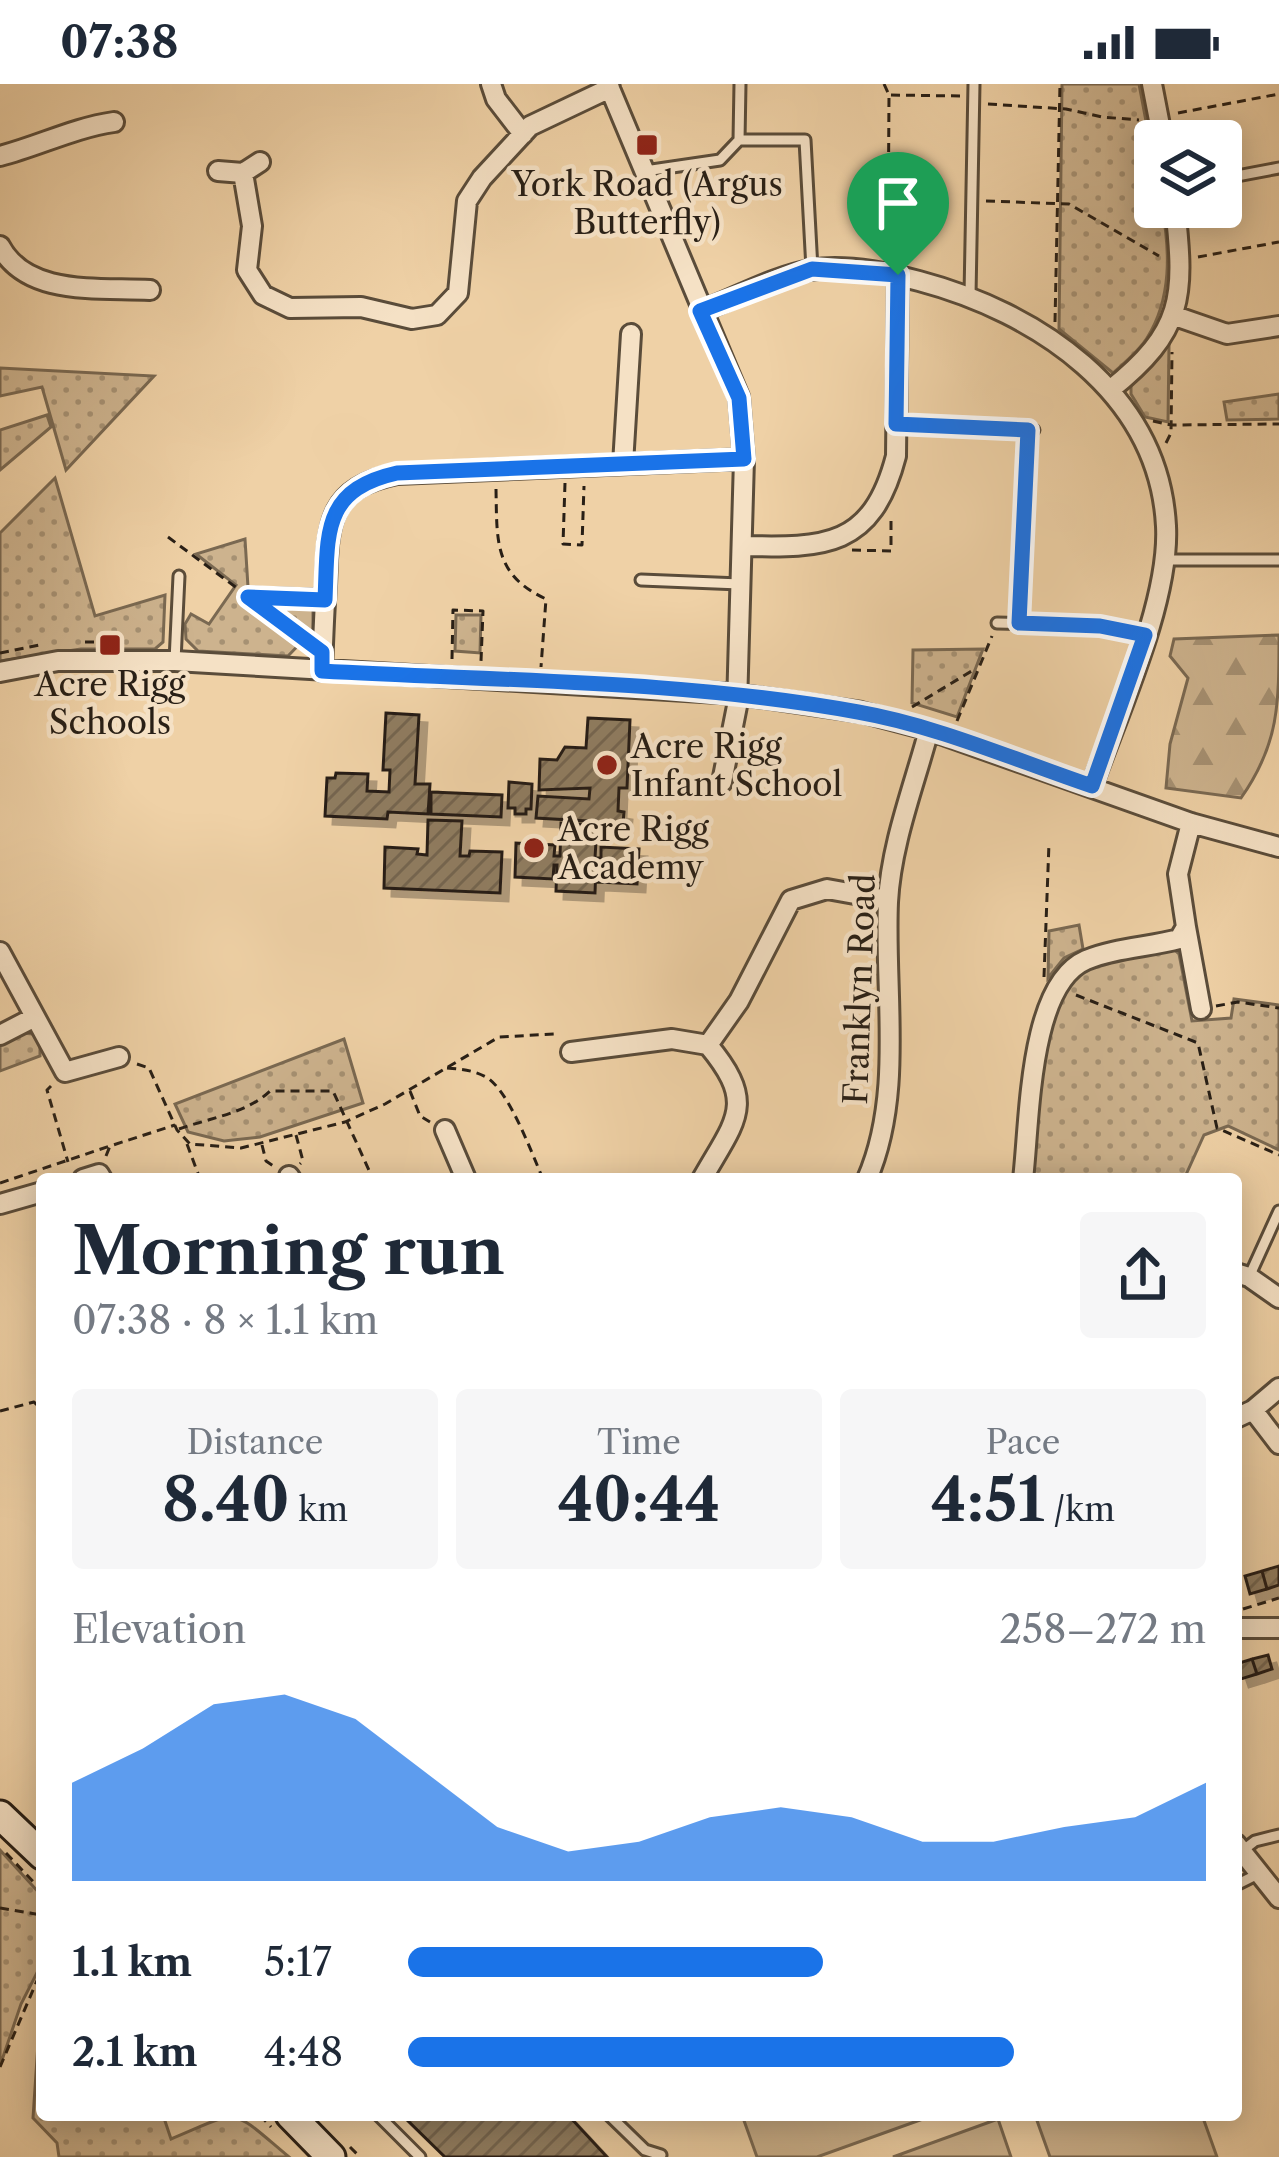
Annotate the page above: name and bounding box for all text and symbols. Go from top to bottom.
text: 07:38 [60,14,179,70]
map controls [1134,120,1242,228]
button: layers [1134,120,1242,228]
marker: York Road (Argus Butterfly) [634,132,660,158]
pin [847,152,949,275]
place label: York Road (Argus Butterfly) [510,164,783,243]
icon: arrive [865,170,931,236]
marker: Acre Rigg Schools [97,632,123,658]
place label: Acre Rigg Schools [34,664,186,743]
place label: Acre Rigg Infant School [630,726,843,805]
marker: Acre Rigg Infant School [594,752,620,778]
place label: Acre Rigg Academy [557,809,709,888]
marker: Acre Rigg Academy [521,835,547,861]
street label: Franklyn Road [835,873,884,1105]
text: Morning run [72,1210,505,1291]
button: share [1080,1212,1206,1338]
text: 07:38 · 8 × 1.1 km [72,1296,378,1344]
text: Distance [187,1422,323,1463]
text: Time [597,1422,681,1463]
text: Pace [986,1422,1060,1463]
text: 8.40 [162,1463,289,1537]
text: 40:44 [558,1463,720,1537]
text: 4:51 [931,1463,1044,1537]
text: km [289,1489,348,1530]
text: /km [1044,1489,1115,1530]
text: Elevation [72,1605,246,1653]
text: 258–272 m [1000,1605,1206,1653]
text: 1.1 km [72,1938,192,1986]
text: 5:17 [264,1938,332,1986]
text: 2.1 km [72,2028,198,2076]
text: 4:48 [264,2028,343,2076]

